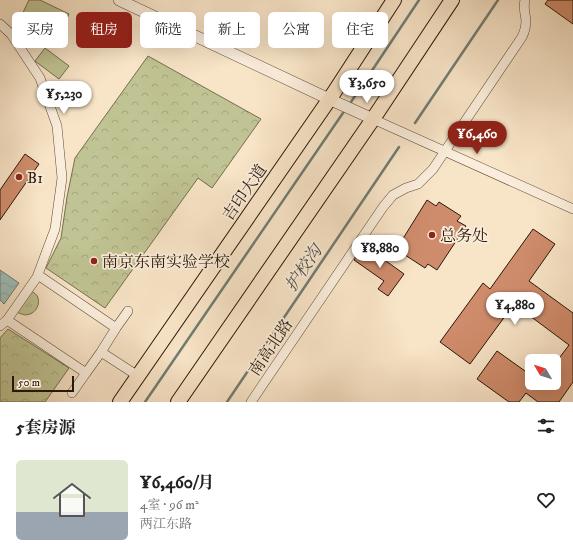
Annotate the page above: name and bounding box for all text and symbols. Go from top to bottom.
chip: 买房 [12,12,68,48]
chip: 租房 [76,12,132,48]
chip: 筛选 [140,12,196,48]
chip: 新上 [204,12,260,48]
chip: 公寓 [268,12,324,48]
chip: 住宅 [332,12,388,48]
pin: ¥3,650 [334,70,400,104]
text: ¥3,650 [348,75,386,91]
pin: ¥5,230 [31,81,97,115]
text: ¥5,230 [46,86,82,102]
pin: ¥6,460 [444,121,510,155]
text: ¥6,460 [457,126,497,142]
street label: 吉印大道 [218,161,271,225]
place label: B1 [27,168,43,188]
marker: B1 [14,172,24,182]
place label: 总务处 [440,226,488,246]
marker: 总务处 [427,230,437,240]
pin: ¥8,880 [347,235,413,269]
water label: 护校沟 [280,239,329,296]
text: ¥8,880 [361,240,399,256]
place label: 南京东南实验学校 [102,252,230,272]
marker: 南京东南实验学校 [89,256,99,266]
pin: ¥4,880 [482,292,548,326]
text: ¥4,880 [495,297,535,313]
street label: 南高北路 [245,315,297,380]
north arrow [525,354,561,390]
map controls [525,354,561,390]
scale bar [12,374,74,393]
text: 50 m [18,376,40,390]
icon: filters [535,415,557,437]
text: 5套房源 [16,417,75,439]
text: ¥6,460/月 [140,472,215,494]
icon: home [48,476,96,524]
icon: heart [535,489,557,511]
text: 4室 · 96 m² [140,497,199,513]
text: 两江东路 [140,516,192,532]

